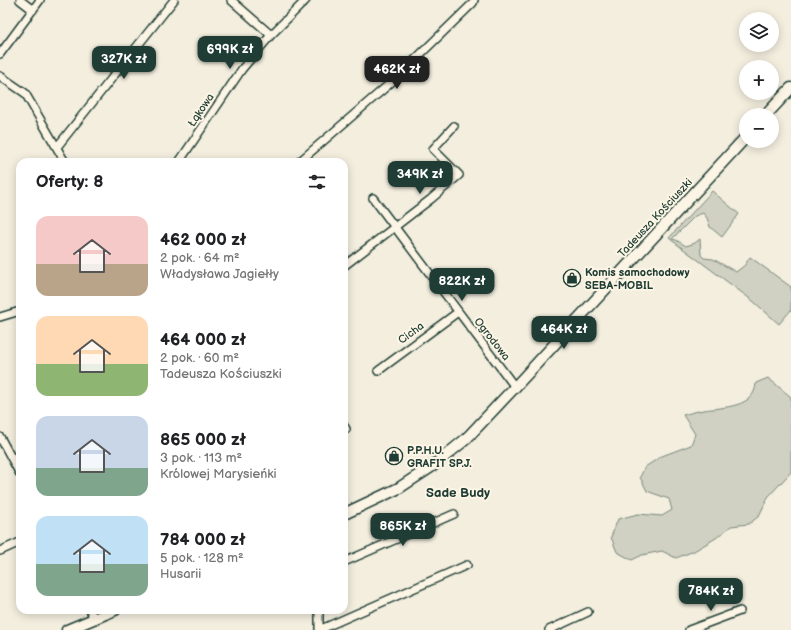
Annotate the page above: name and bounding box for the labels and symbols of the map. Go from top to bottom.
pin: 699K zł [193,36,267,70]
pin: 327K zł [87,46,161,80]
pin: 462K zł [360,56,434,90]
street label: Łąkowa [185,91,217,129]
pin: 349K zł [383,161,457,195]
street label: Tadeusza Kościuszki [615,176,695,260]
place label: Komis samochodowy SEBA-MOBIL [585,266,690,292]
pin: 822K zł [425,268,499,302]
shop icon: Komis samochodowy SEBA-MOBIL [562,268,582,288]
street label: Ogrodowa [471,315,513,363]
pin: 464K zł [527,316,601,350]
street label: Cicha [396,319,426,347]
place label: P.P.H.U. GRAFIT SP.J. [407,444,472,470]
shop icon: P.P.H.U. GRAFIT SP.J. [384,446,404,466]
district label: Sade Budy [426,485,490,501]
pin: 865K zł [366,513,440,547]
pin: 784K zł [674,578,748,612]

